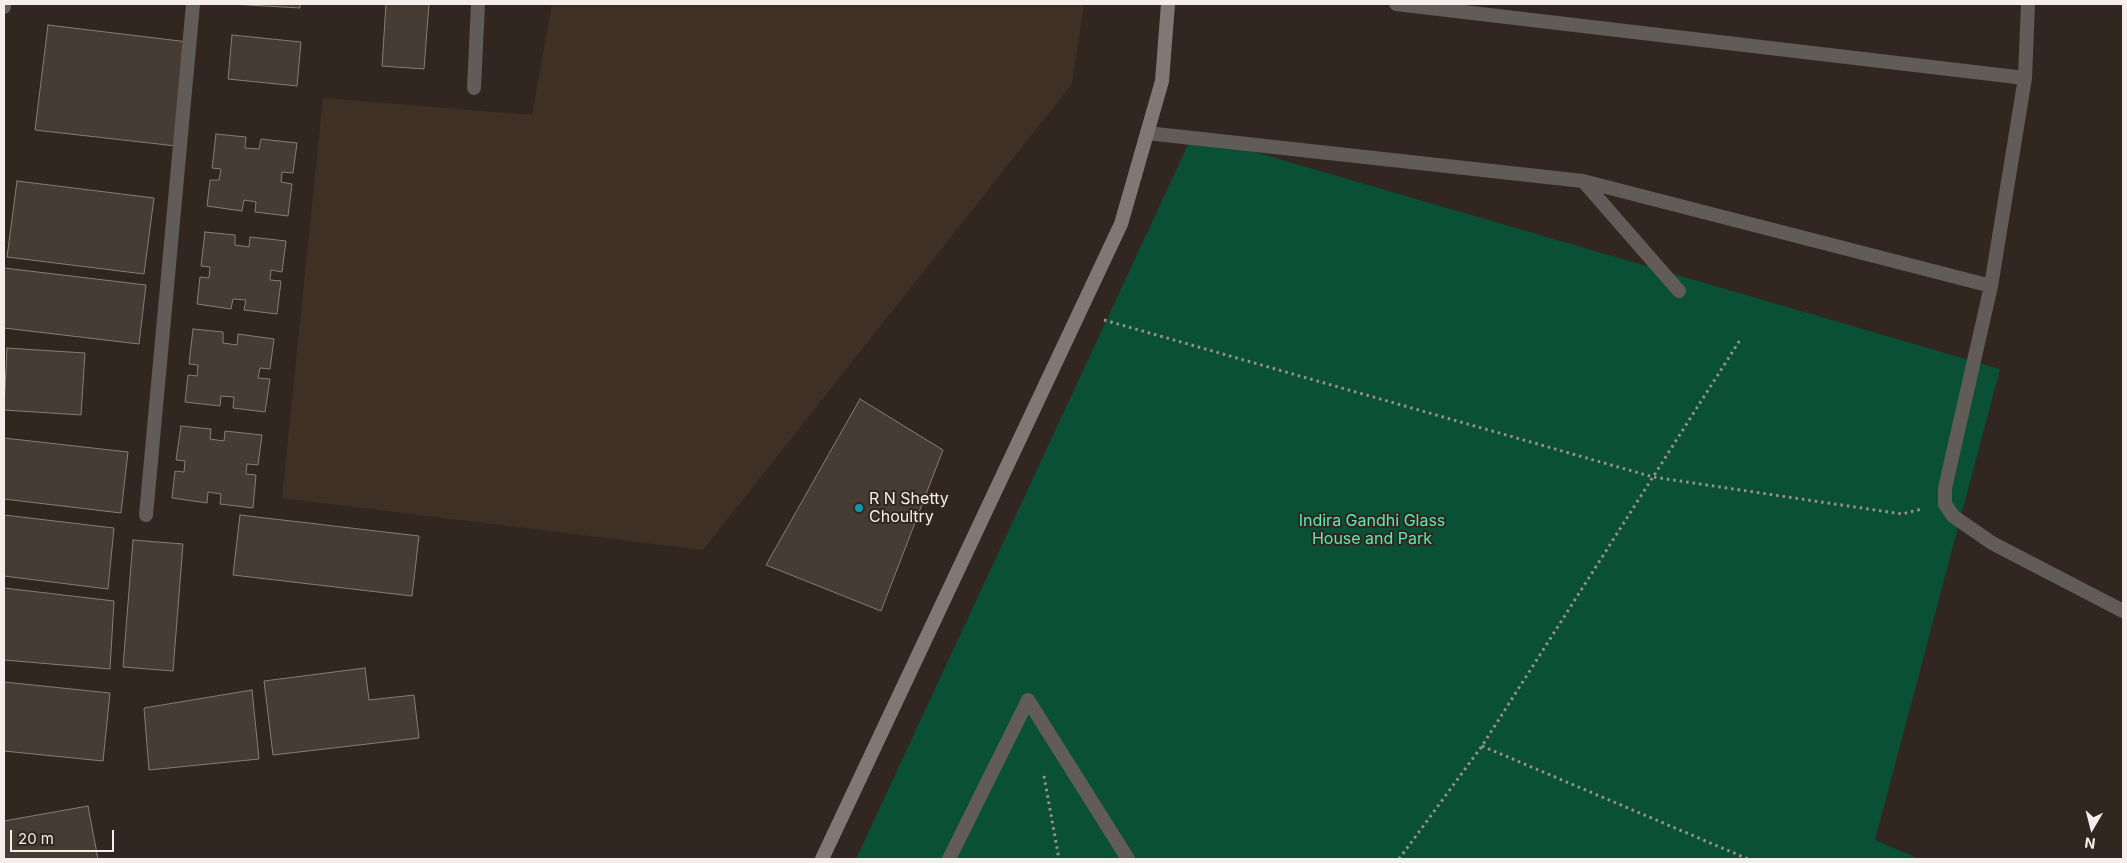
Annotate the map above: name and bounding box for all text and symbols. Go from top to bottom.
place label: R N Shetty Choultry [869,489,949,527]
marker: R N Shetty Choultry [853,502,865,514]
park label: Indira Gandhi Glass House and Park [1299,511,1445,549]
north arrow [2067,803,2117,853]
scale bar [12,820,116,852]
text: 20 m [18,829,54,848]
text: N [2083,834,2096,853]

